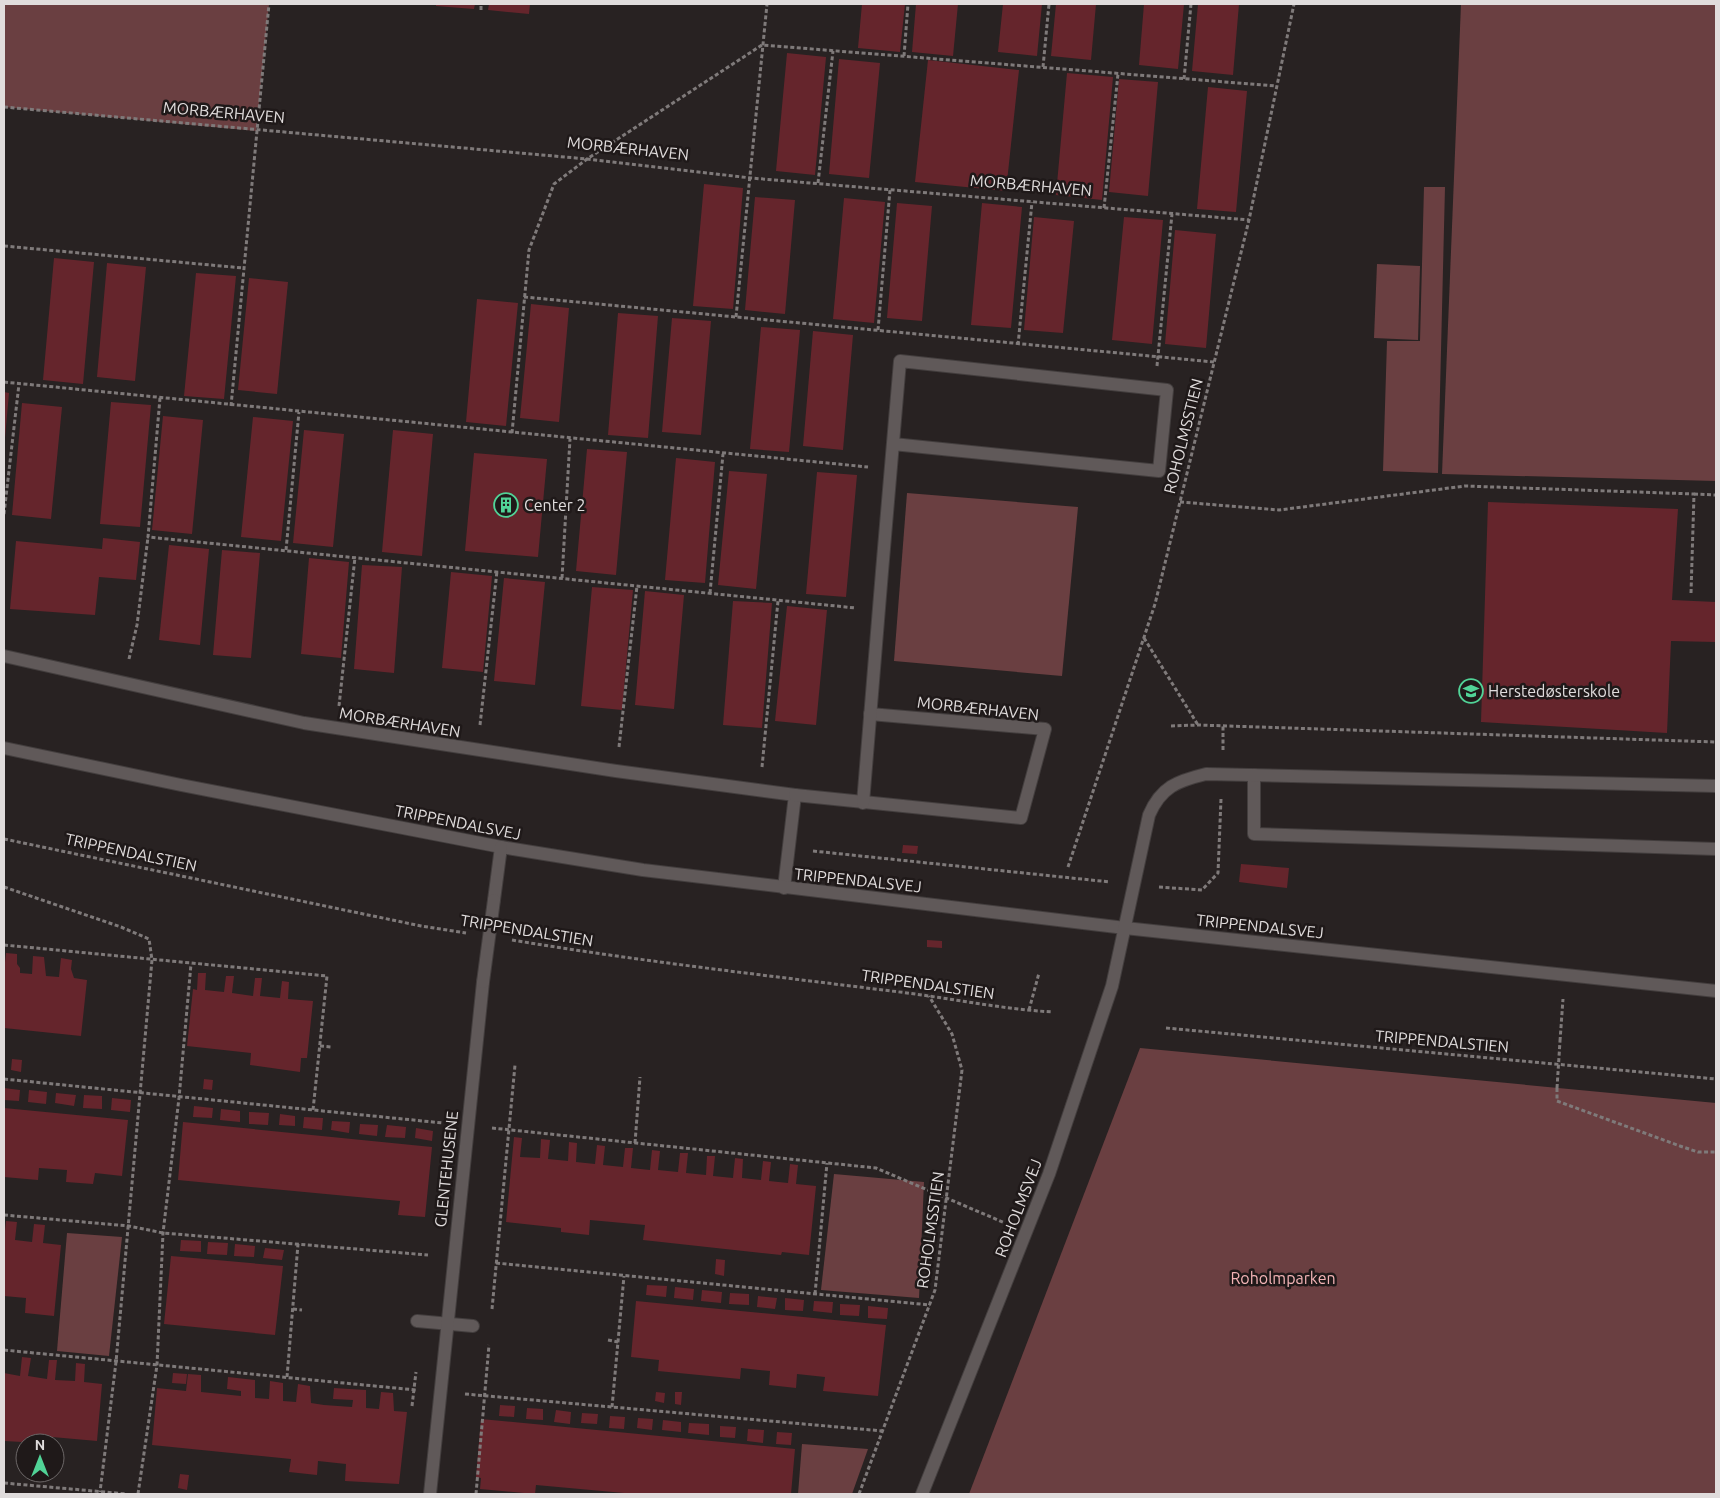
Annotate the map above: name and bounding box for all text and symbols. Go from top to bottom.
street label: MORBÆRHAVEN [162,98,286,126]
street label: MORBÆRHAVEN [566,133,690,163]
street label: MORBÆRHAVEN [969,171,1093,199]
street label: ROHOLMSSTIEN [1160,377,1206,495]
building icon: Center 2 [493,492,519,518]
place label: Center 2 [524,496,586,514]
school or university icon: Herstedøsterskole [1458,678,1484,704]
place label: Herstedøsterskole [1488,682,1620,700]
street label: MORBÆRHAVEN [916,693,1040,723]
street label: MORBÆRHAVEN [338,704,462,740]
street label: TRIPPENDALSVEJ [393,801,523,843]
street label: TRIPPENDALSTIEN [64,829,198,875]
street label: TRIPPENDALSVEJ [793,864,923,896]
street label: TRIPPENDALSVEJ [1195,910,1325,942]
street label: TRIPPENDALSTIEN [459,911,595,949]
street label: TRIPPENDALSTIEN [860,966,996,1002]
street label: TRIPPENDALSTIEN [1374,1026,1510,1056]
street label: GLENTEHUSENE [431,1110,461,1228]
street label: ROHOLMSVEJ [991,1156,1045,1260]
street label: ROHOLMSSTIEN [913,1170,947,1290]
park label: Roholmparken [1230,1269,1336,1287]
north arrow [15,1433,65,1483]
text: N [35,1437,45,1453]

